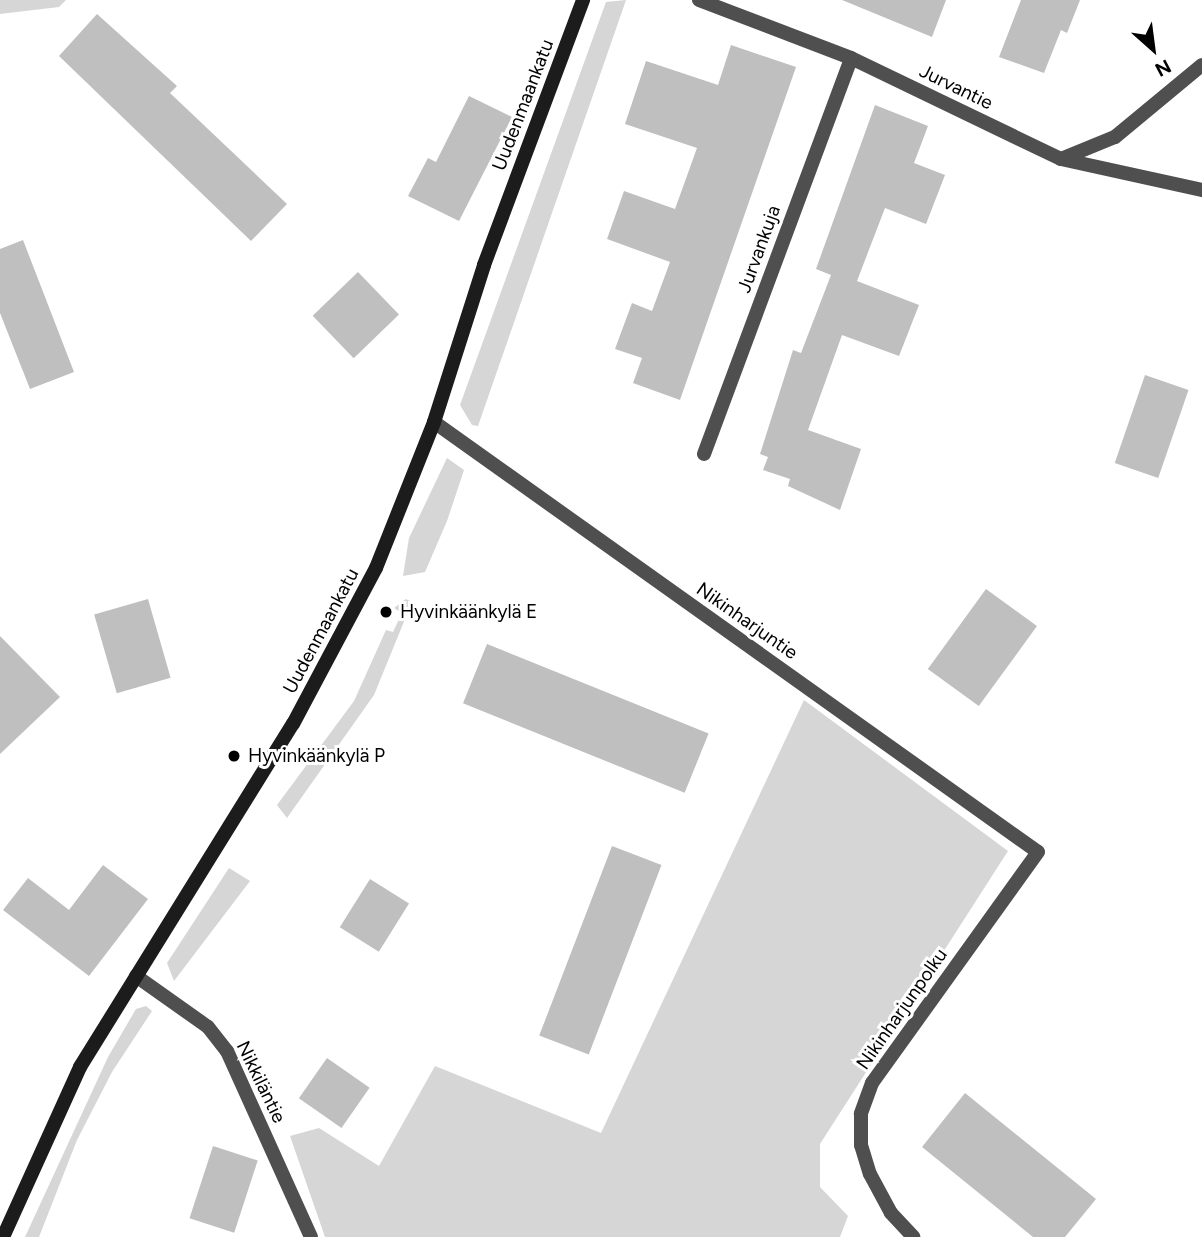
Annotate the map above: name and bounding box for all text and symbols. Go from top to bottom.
north arrow [1118,14,1188,84]
street label: Uudenmaankatu [487,36,559,174]
text: N [1151,54,1175,82]
street label: Jurvantie [916,59,996,115]
street label: Jurvankuja [733,202,785,296]
street label: Uudenmaankatu [278,564,364,698]
street label: Nikinharjuntie [692,578,802,664]
place label: Hyvinkäänkylä E [400,601,537,623]
marker: Hyvinkäänkylä E [378,604,394,620]
place label: Hyvinkäänkylä P [248,745,385,767]
marker: Hyvinkäänkylä P [226,748,242,764]
street label: Nikinharjunpolku [852,944,952,1074]
street label: Nikkiläntie [231,1037,291,1127]

